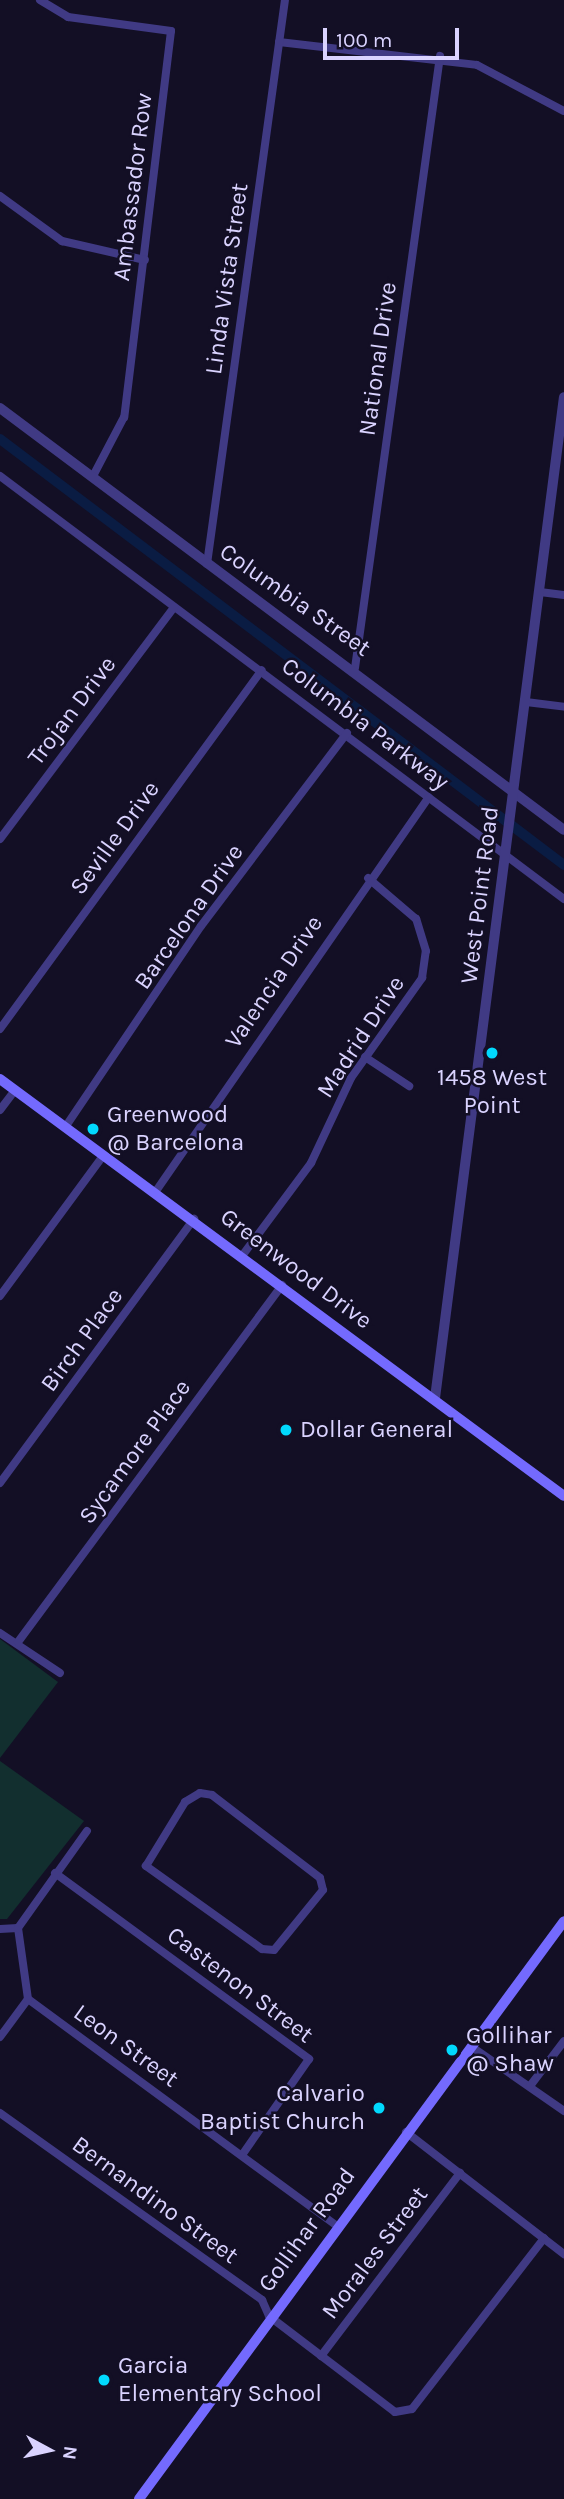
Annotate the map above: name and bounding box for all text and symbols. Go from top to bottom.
scale bar [326,14,462,58]
text: 100 m [336,28,393,52]
street label: Ambassador Row [107,91,159,283]
street label: Linda Vista Street [199,181,255,377]
street label: National Drive [353,280,403,438]
street label: Columbia Street [214,537,376,663]
street label: Trojan Drive [22,651,122,771]
street label: Columbia Parkway [276,652,454,796]
street label: Seville Drive [64,776,166,900]
street label: West Point Road [455,805,505,985]
street label: Barcelona Drive [128,839,250,995]
street label: Valencia Drive [219,910,329,1054]
street label: Madrid Drive [311,971,411,1103]
marker: 1458 West Point [484,1045,500,1061]
place label: 1458 West Point [437,1064,547,1120]
place label: Greenwood @ Barcelona [107,1101,244,1157]
marker: Greenwood @ Barcelona [85,1121,101,1137]
street label: Greenwood Drive [214,1202,378,1336]
street label: Birch Place [35,1282,129,1398]
street label: Sycamore Place [73,1374,197,1530]
place label: Dollar General [300,1416,453,1444]
marker: Dollar General [278,1422,294,1438]
street label: Castenon Street [161,1921,319,2049]
street label: Leon Street [68,1998,184,2094]
place label: Gollihar @ Shaw [466,2022,554,2078]
marker: Gollihar @ Shaw [444,2042,460,2058]
place label: Calvario Baptist Church [200,2080,365,2136]
marker: Calvario Baptist Church [371,2100,387,2116]
street label: Bernandino Street [66,2130,244,2270]
street label: Gollihar Road [252,2162,362,2298]
street label: Morales Street [316,2181,434,2325]
place label: Garcia Elementary School [118,2352,322,2408]
marker: Garcia Elementary School [96,2372,112,2388]
north arrow [14,2415,84,2485]
text: N [58,2445,82,2461]

